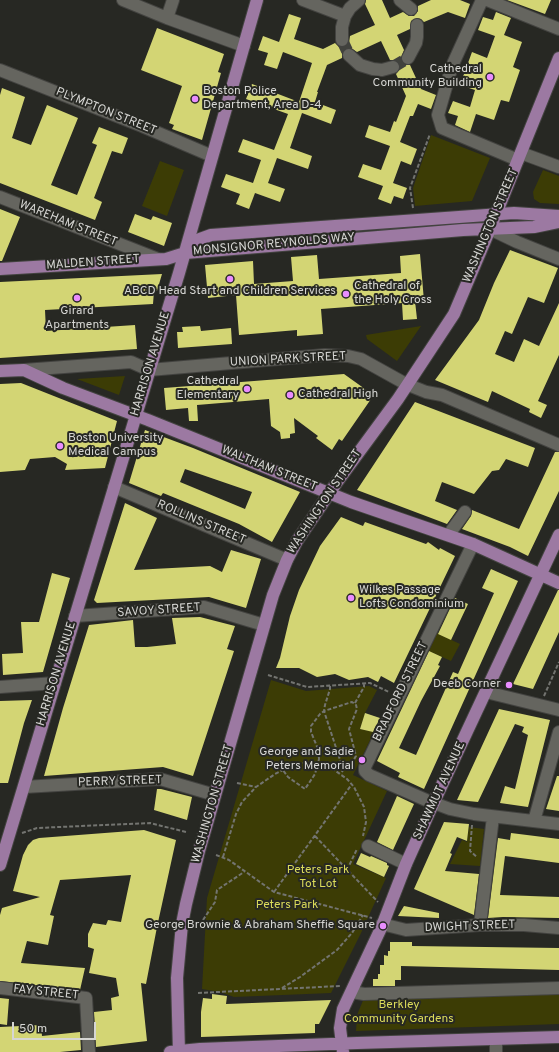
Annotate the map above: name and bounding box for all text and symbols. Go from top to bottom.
place label: Cathedral Community Building [373,63,482,91]
marker: Cathedral Community Building [485,72,495,82]
street label: PLYMPTON STREET [54,85,158,139]
place label: Boston Police Department, Area D-4 [203,85,322,113]
marker: Boston Police Department, Area D-4 [190,94,200,104]
street label: WASHINGTON STREET [460,167,522,285]
street label: WAREHAM STREET [17,198,119,250]
street label: MONSIGNOR REYNOLDS WAY [192,231,356,259]
street label: MALDEN STREET [46,253,140,273]
marker: ABCD Head Start and Children Services [225,274,235,284]
place label: Cathedral of the Holy Cross [354,280,432,308]
place label: ABCD Head Start and Children Services [124,285,336,299]
marker: Cathedral of the Holy Cross [341,289,351,299]
marker: Girard Apartments [72,293,82,303]
place label: Girard Apartments [45,305,109,333]
street label: HARRISON AVENUE [128,310,174,418]
street label: UNION PARK STREET [230,350,346,370]
place label: Cathedral Elementary [177,375,239,403]
marker: Cathedral Elementary [242,384,252,394]
place label: Cathedral High [298,388,378,402]
marker: Cathedral High [285,390,295,400]
place label: Boston University Medical Campus [68,432,163,460]
marker: Boston University Medical Campus [55,441,65,451]
street label: WALTHAM STREET [219,443,319,495]
street label: WASHINGTON STREET [285,447,365,557]
street label: ROLLINS STREET [154,498,248,548]
place label: Wilkes Passage Lofts Condominium [359,584,464,612]
marker: Wilkes Passage Lofts Condominium [346,593,356,603]
street label: SAVOY STREET [117,601,201,621]
street label: HARRISON AVENUE [34,620,80,728]
street label: BRADFORD STREET [371,640,431,744]
place label: Deeb Corner [433,678,501,692]
marker: Deeb Corner [504,680,514,690]
street label: SHAWMUT AVENUE [411,740,469,842]
street label: WASHINGTON STREET [189,743,237,865]
place label: George and Sadie Peters Memorial [259,746,354,774]
marker: George and Sadie Peters Memorial [357,755,367,765]
street label: PERRY STREET [78,773,162,791]
park label: Peters Park Tot Lot [287,864,349,892]
park label: Peters Park [256,899,318,913]
street label: DWIGHT STREET [424,918,516,936]
place label: George Brownie & Abraham Sheffie Square [145,919,375,933]
marker: George Brownie & Abraham Sheffie Square [378,921,388,931]
street label: FAY STREET [12,982,80,1004]
park label: Berkley Community Gardens [344,999,454,1027]
scale bar [14,1014,98,1040]
text: 50 m [19,1021,47,1037]

